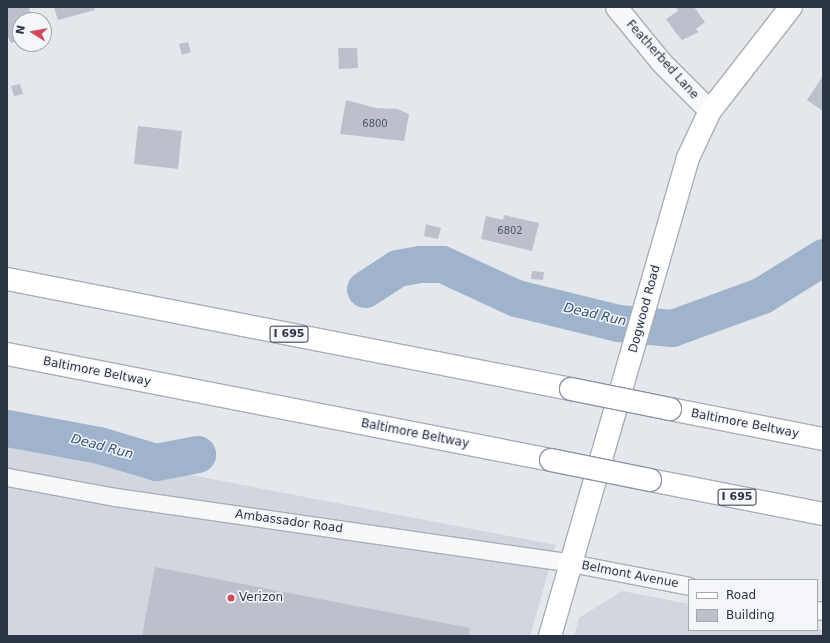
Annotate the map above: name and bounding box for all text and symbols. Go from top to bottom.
north arrow [12,12,52,52]
street label: Featherbed Lane [623,18,701,102]
text: N [13,24,28,36]
house number: 6800 [362,118,388,130]
house number: 6802 [497,225,523,237]
street label: Dogwood Road [626,264,664,354]
water label: Dead Run [562,300,628,330]
road number: I 695 [269,325,309,343]
street label: Baltimore Beltway [42,354,152,390]
street label: Baltimore Beltway [690,406,800,442]
street label: Baltimore Beltway [360,416,470,452]
water label: Dead Run [69,431,135,463]
road number: I 695 [717,488,757,506]
street label: Ambassador Road [234,507,344,537]
street label: Belmont Avenue [580,559,680,591]
legend [688,579,818,631]
text: Road [726,588,756,602]
place label: Verizon [239,591,283,605]
marker: Verizon [226,593,236,603]
text: Building [726,608,775,622]

